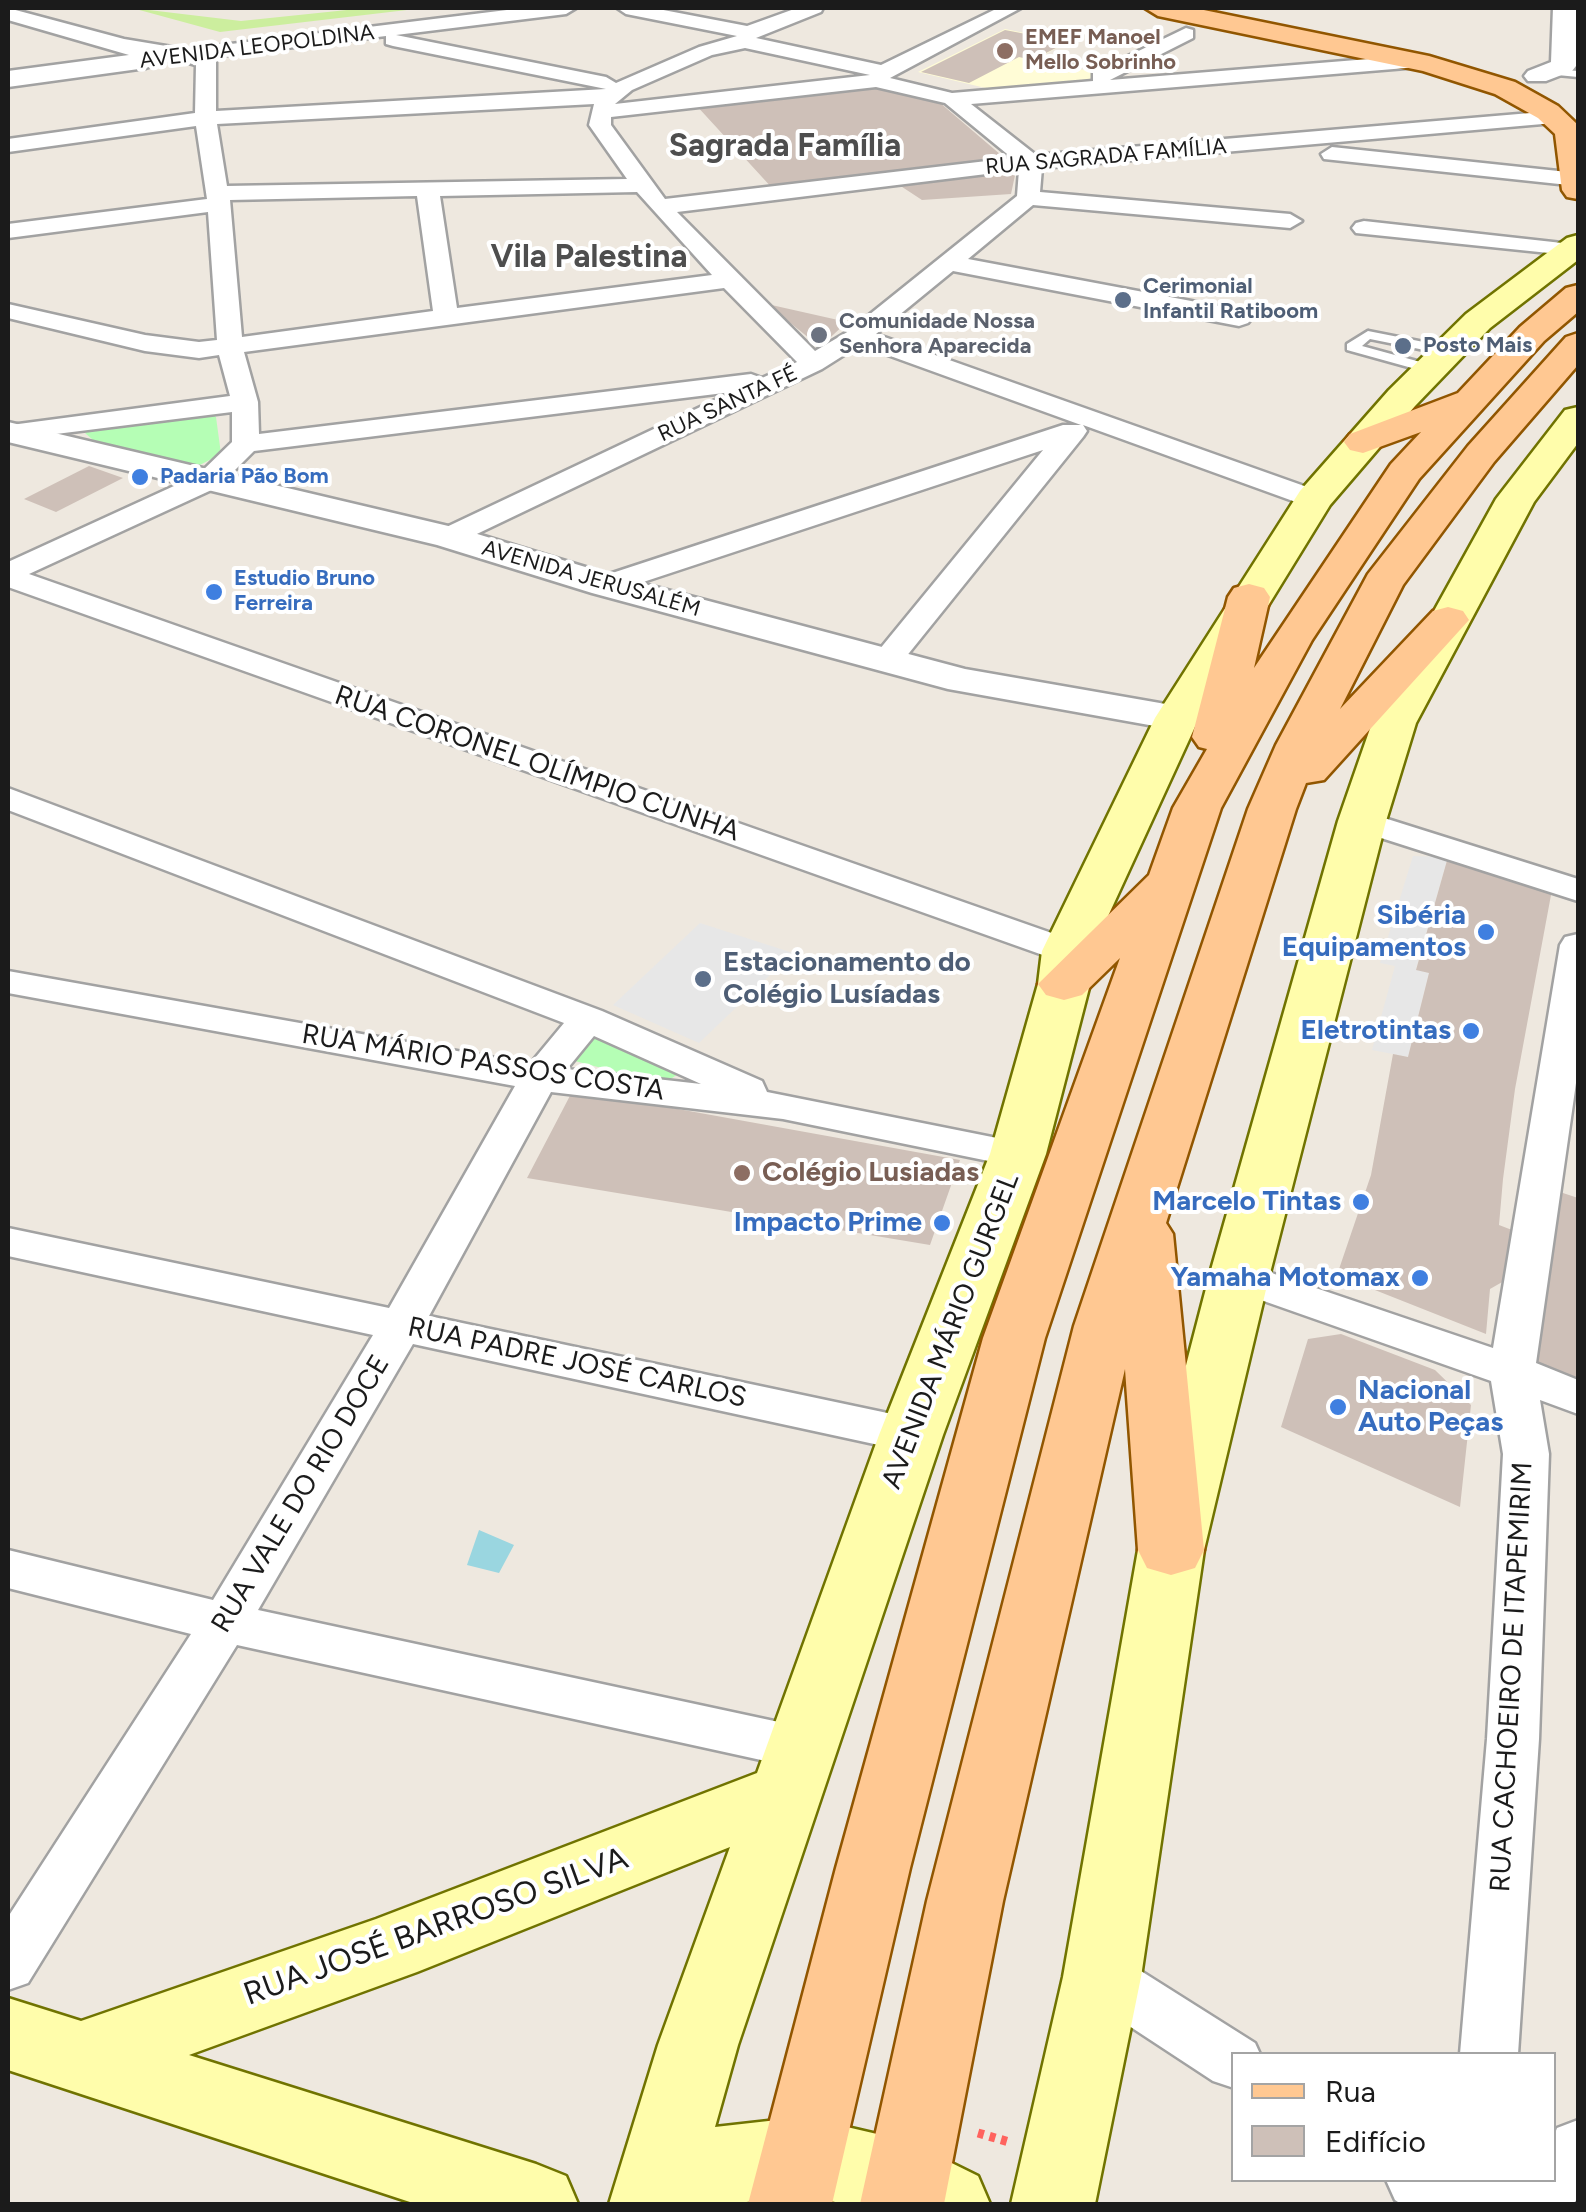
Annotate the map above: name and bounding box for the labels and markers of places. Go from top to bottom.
place label: EMEF Manoel Mello Sobrinho [1025,25,1176,76]
marker: EMEF Manoel Mello Sobrinho [994,40,1016,62]
place label: Cerimonial Infantil Ratiboom [1143,274,1318,326]
marker: Cerimonial Infantil Ratiboom [1112,289,1134,311]
place label: Comunidade Nossa Senhora Aparecida [839,309,1035,361]
marker: Comunidade Nossa Senhora Aparecida [808,324,830,346]
place label: Posto Mais [1423,333,1532,359]
marker: Posto Mais [1392,335,1414,357]
place label: Padaria Pão Bom [160,464,329,490]
marker: Padaria Pão Bom [129,466,151,488]
place label: Estudio Bruno Ferreira [234,566,375,618]
marker: Estudio Bruno Ferreira [203,581,225,603]
place label: Sibéria Equipamentos [1282,899,1466,965]
marker: Sibéria Equipamentos [1475,921,1497,943]
place label: Estacionamento do Colégio Lusíadas [723,946,971,1012]
marker: Estacionamento do Colégio Lusíadas [692,968,714,990]
place label: Eletrotintas [1301,1014,1451,1048]
marker: Eletrotintas [1460,1020,1482,1042]
place label: Colégio Lusiadas [762,1156,979,1190]
marker: Colégio Lusiadas [731,1162,753,1184]
place label: Marcelo Tintas [1152,1185,1341,1219]
marker: Marcelo Tintas [1350,1191,1372,1213]
place label: Impacto Prime [734,1206,922,1240]
marker: Impacto Prime [931,1212,953,1234]
place label: Yamaha Motomax [1171,1261,1400,1295]
marker: Yamaha Motomax [1409,1267,1431,1289]
place label: Nacional Auto Peças [1358,1374,1503,1440]
marker: Nacional Auto Peças [1327,1396,1349,1418]

